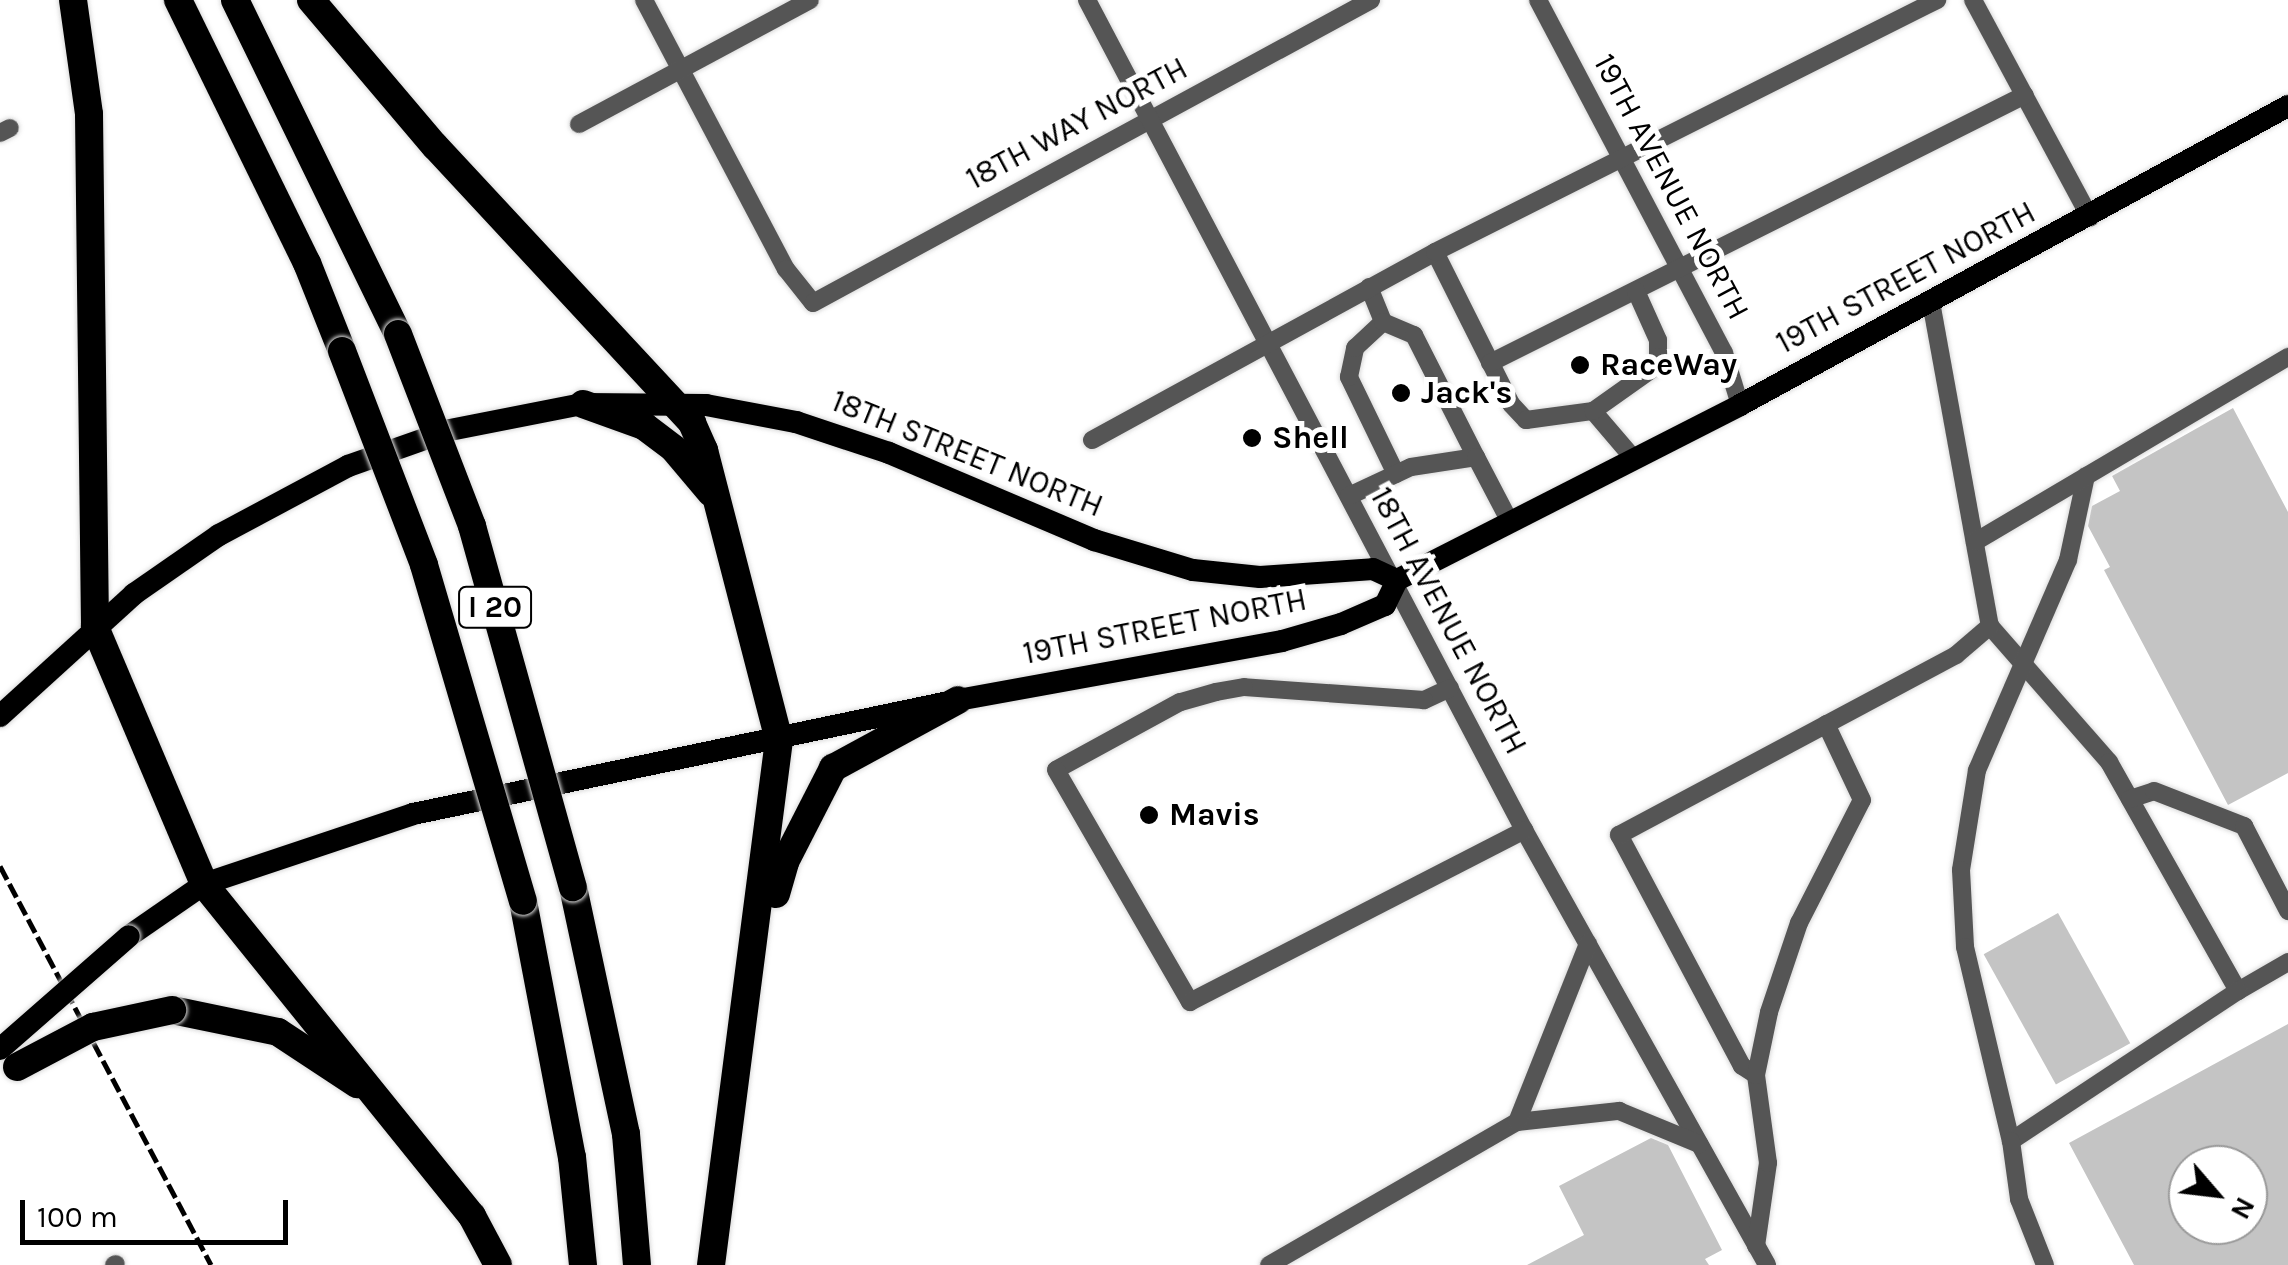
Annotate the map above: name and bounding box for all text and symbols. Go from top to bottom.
street label: 19TH AVENUE NORTH [1585,48,1757,326]
street label: 18TH WAY NORTH [960,50,1194,198]
street label: 19TH STREET NORTH [1770,193,2042,363]
place label: RaceWay [1600,346,1737,384]
marker: RaceWay [1569,354,1591,376]
place label: Jack's [1421,374,1512,412]
street label: 18TH STREET NORTH [826,382,1108,526]
marker: Jack's [1390,382,1412,404]
place label: Shell [1272,419,1349,457]
marker: Shell [1241,427,1263,449]
street label: 18TH AVENUE NORTH [1361,481,1535,761]
street label: 19TH STREET NORTH [1020,581,1310,673]
road number: I 20 [458,582,532,632]
place label: Mavis [1169,796,1260,834]
marker: Mavis [1138,804,1160,826]
north arrow [2168,1145,2268,1245]
scale bar [25,1180,292,1242]
text: N [2224,1192,2262,1225]
text: 100 m [37,1199,118,1235]

